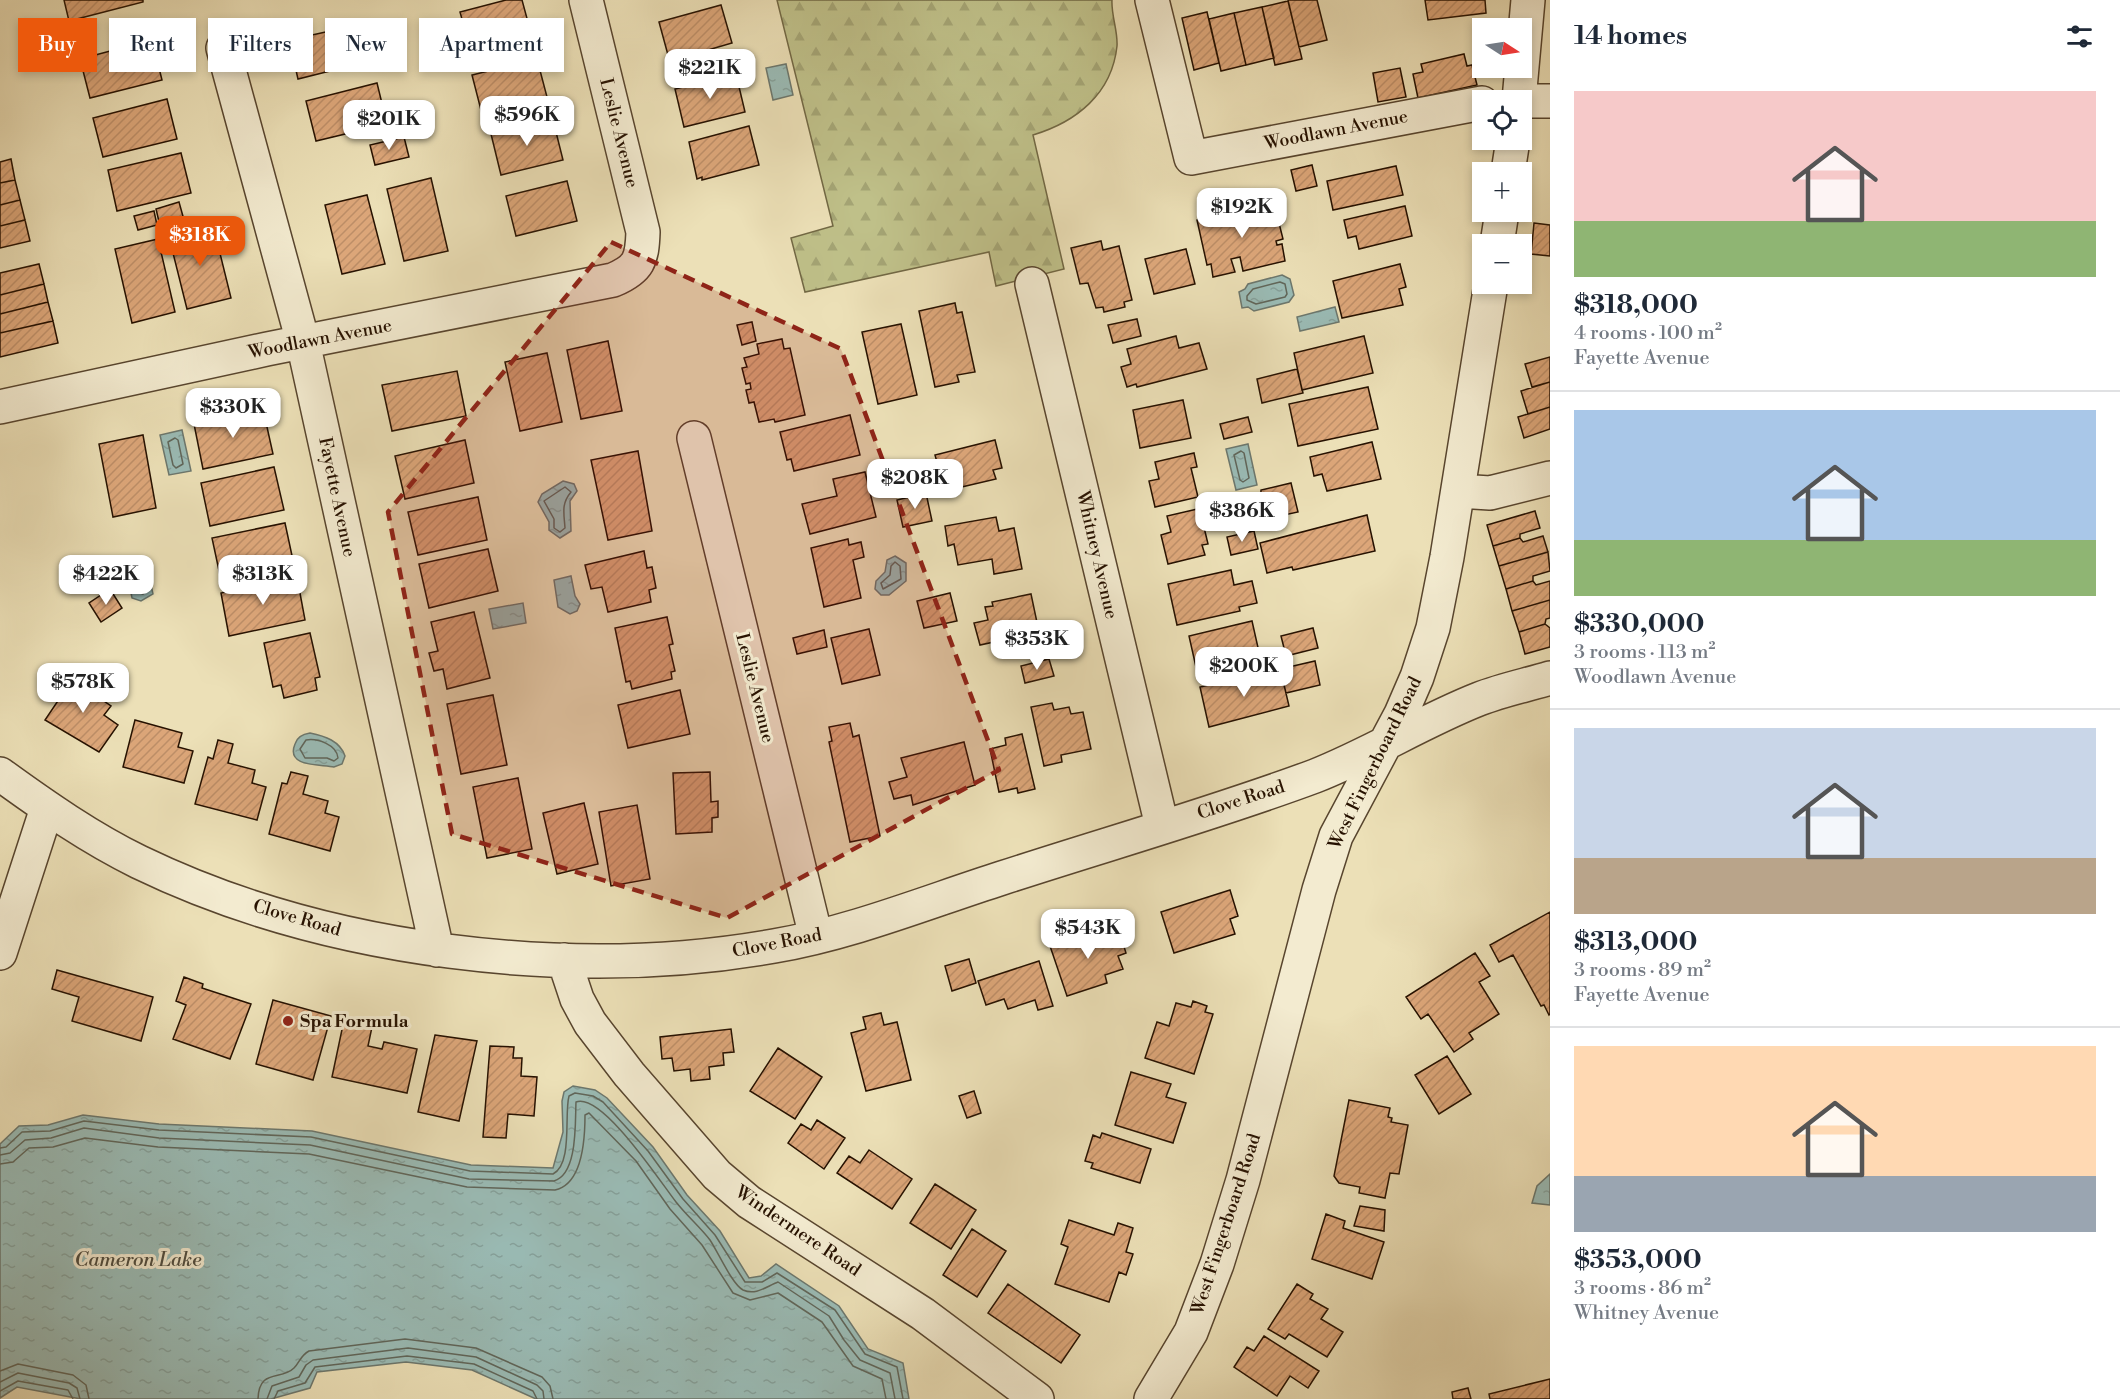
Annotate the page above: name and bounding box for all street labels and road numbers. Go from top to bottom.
street label: Leslie Avenue [594,76,644,190]
street label: Woodlawn Avenue [1261,105,1410,155]
street label: Woodlawn Avenue [245,314,394,364]
street label: Fayette Avenue [313,435,361,559]
street label: Whitney Avenue [1071,488,1123,621]
street label: Leslie Avenue [730,631,780,745]
street label: West Fingerboard Road [1323,672,1427,854]
street label: Clove Road [1194,775,1288,825]
street label: Clove Road [250,894,344,942]
street label: Clove Road [730,923,824,963]
street label: West Fingerboard Road [1186,1130,1266,1319]
street label: Windermere Road [730,1180,866,1282]

